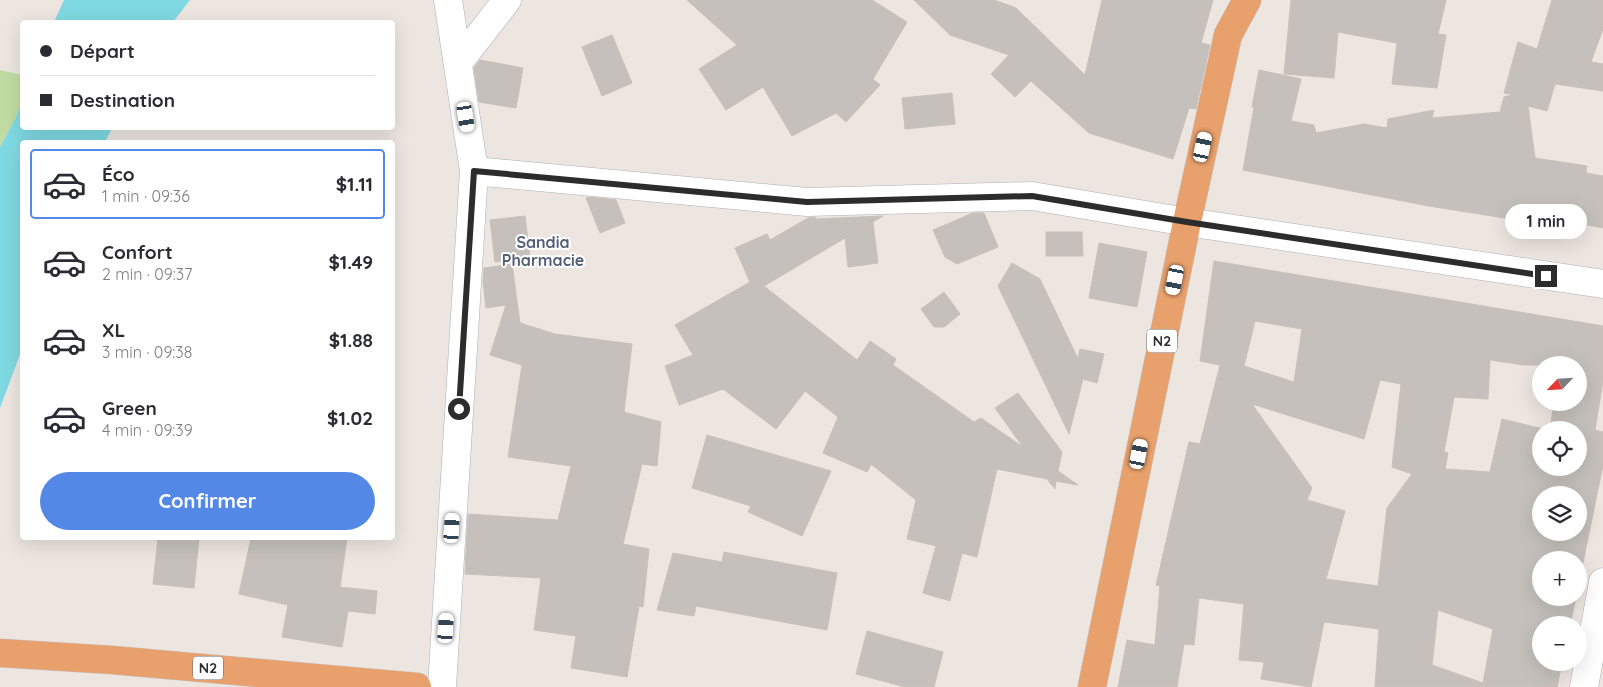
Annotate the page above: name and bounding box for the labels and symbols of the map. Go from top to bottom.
car [456,101,475,133]
car [1192,131,1213,163]
callout: 1 min [1505,204,1587,238]
district label: Sandia Pharmacie [502,232,584,270]
car [1164,264,1185,296]
route end [1535,265,1557,287]
road number: N2 [1147,330,1177,352]
north arrow [1532,356,1588,411]
route start [448,398,470,420]
car [1128,438,1149,470]
car [443,513,460,543]
car [437,613,454,643]
road number: N2 [193,656,223,680]

